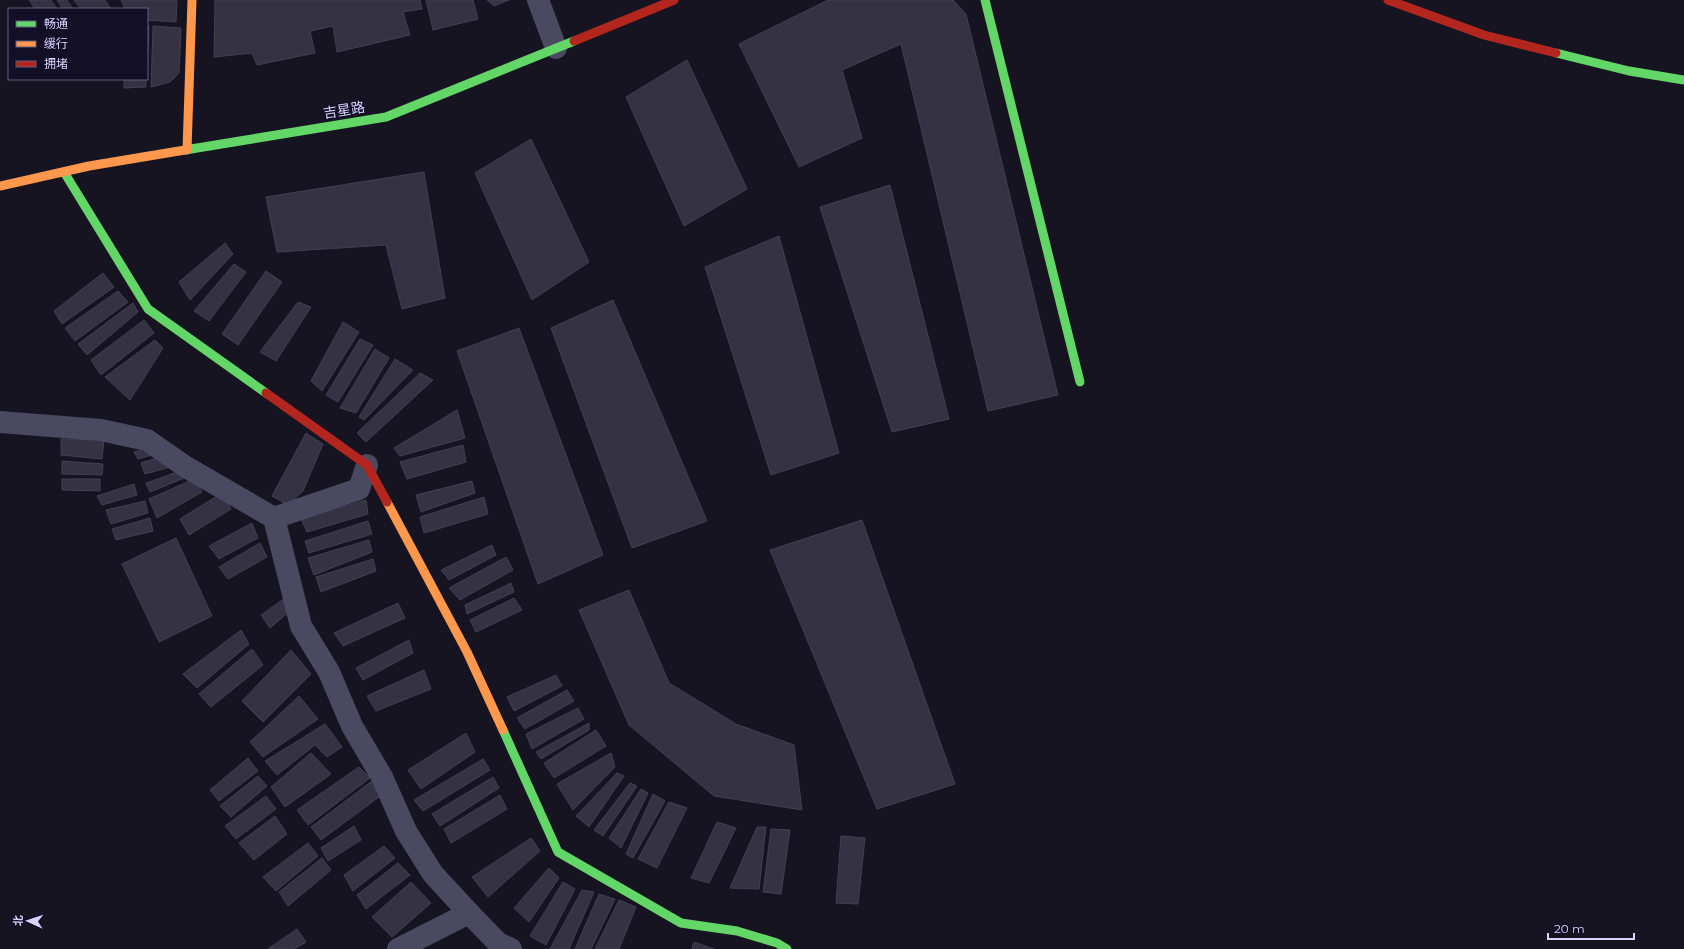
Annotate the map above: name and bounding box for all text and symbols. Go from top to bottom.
legend [8,8,148,80]
text: 畅通 [44,16,68,31]
text: 缓行 [44,36,68,51]
text: 拥堵 [44,56,68,71]
street label: 吉星路 [322,98,366,122]
north arrow [8,901,48,941]
text: 北 [11,915,25,926]
scale bar [1548,915,1634,941]
text: 20 m [1554,921,1585,936]

